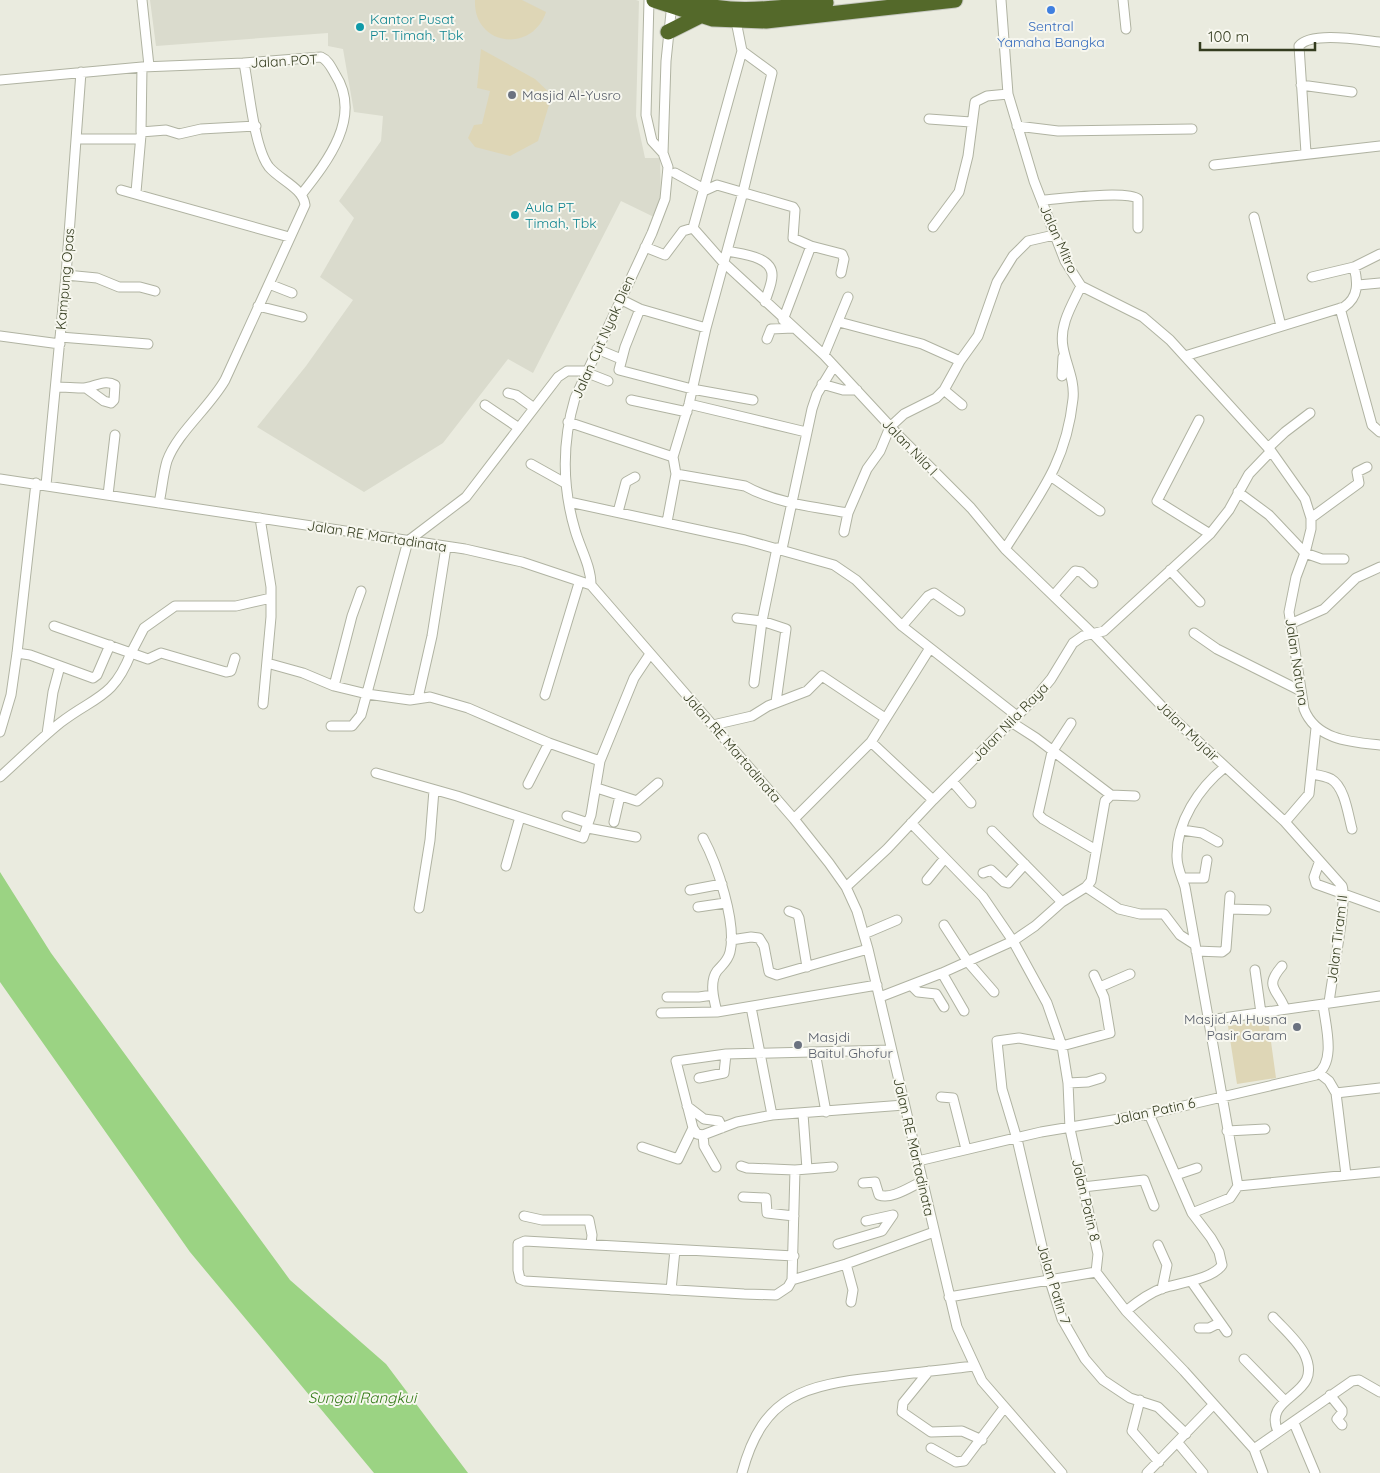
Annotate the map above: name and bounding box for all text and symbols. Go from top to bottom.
marker: Sentral Yamaha Bangka [1045,4,1057,16]
place label: Kantor Pusat PT. Timah, Tbk [370,10,463,44]
place label: Sentral Yamaha Bangka [997,17,1105,51]
scale bar [1200,20,1315,52]
marker: Kantor Pusat PT. Timah, Tbk [354,21,366,33]
text: 100 m [1208,27,1249,46]
street label: Jalan POT [250,50,318,72]
place label: Masjid Al-Yusro [522,86,621,104]
marker: Masjid Al-Yusro [506,89,518,101]
place label: Aula PT. Timah, Tbk [525,198,597,232]
street label: Jalan Mitro [1036,202,1082,276]
marker: Aula PT. Timah, Tbk [509,209,521,221]
street label: Kampung Opas [52,227,78,331]
street label: Jalan Cut Nyak Dien [568,273,638,401]
street label: Jalan Nila I [878,415,942,479]
street label: Jalan RE Martadinata [306,516,448,556]
street label: Jalan Natuna [1281,617,1313,707]
street label: Jalan Nila Raya [968,679,1052,765]
street label: Jalan RE Martadinata [679,688,785,806]
street label: Jalan Mujair [1153,697,1224,766]
street label: Jalan Tiram II [1323,894,1351,984]
place label: Masjid Al Husna Pasir Garam [1184,1010,1287,1044]
marker: Masjid Al Husna Pasir Garam [1291,1021,1303,1033]
place label: Masjdi Baitul Ghofur [808,1028,893,1062]
marker: Masjdi Baitul Ghofur [792,1039,804,1051]
street label: Jalan RE Martadinata [889,1076,939,1218]
street label: Jalan Patin 6 [1111,1093,1197,1129]
street label: Jalan Patin 8 [1068,1157,1104,1243]
street label: Jalan Patin 7 [1033,1241,1075,1327]
water label: Sungai Rangkui [308,1388,418,1407]

